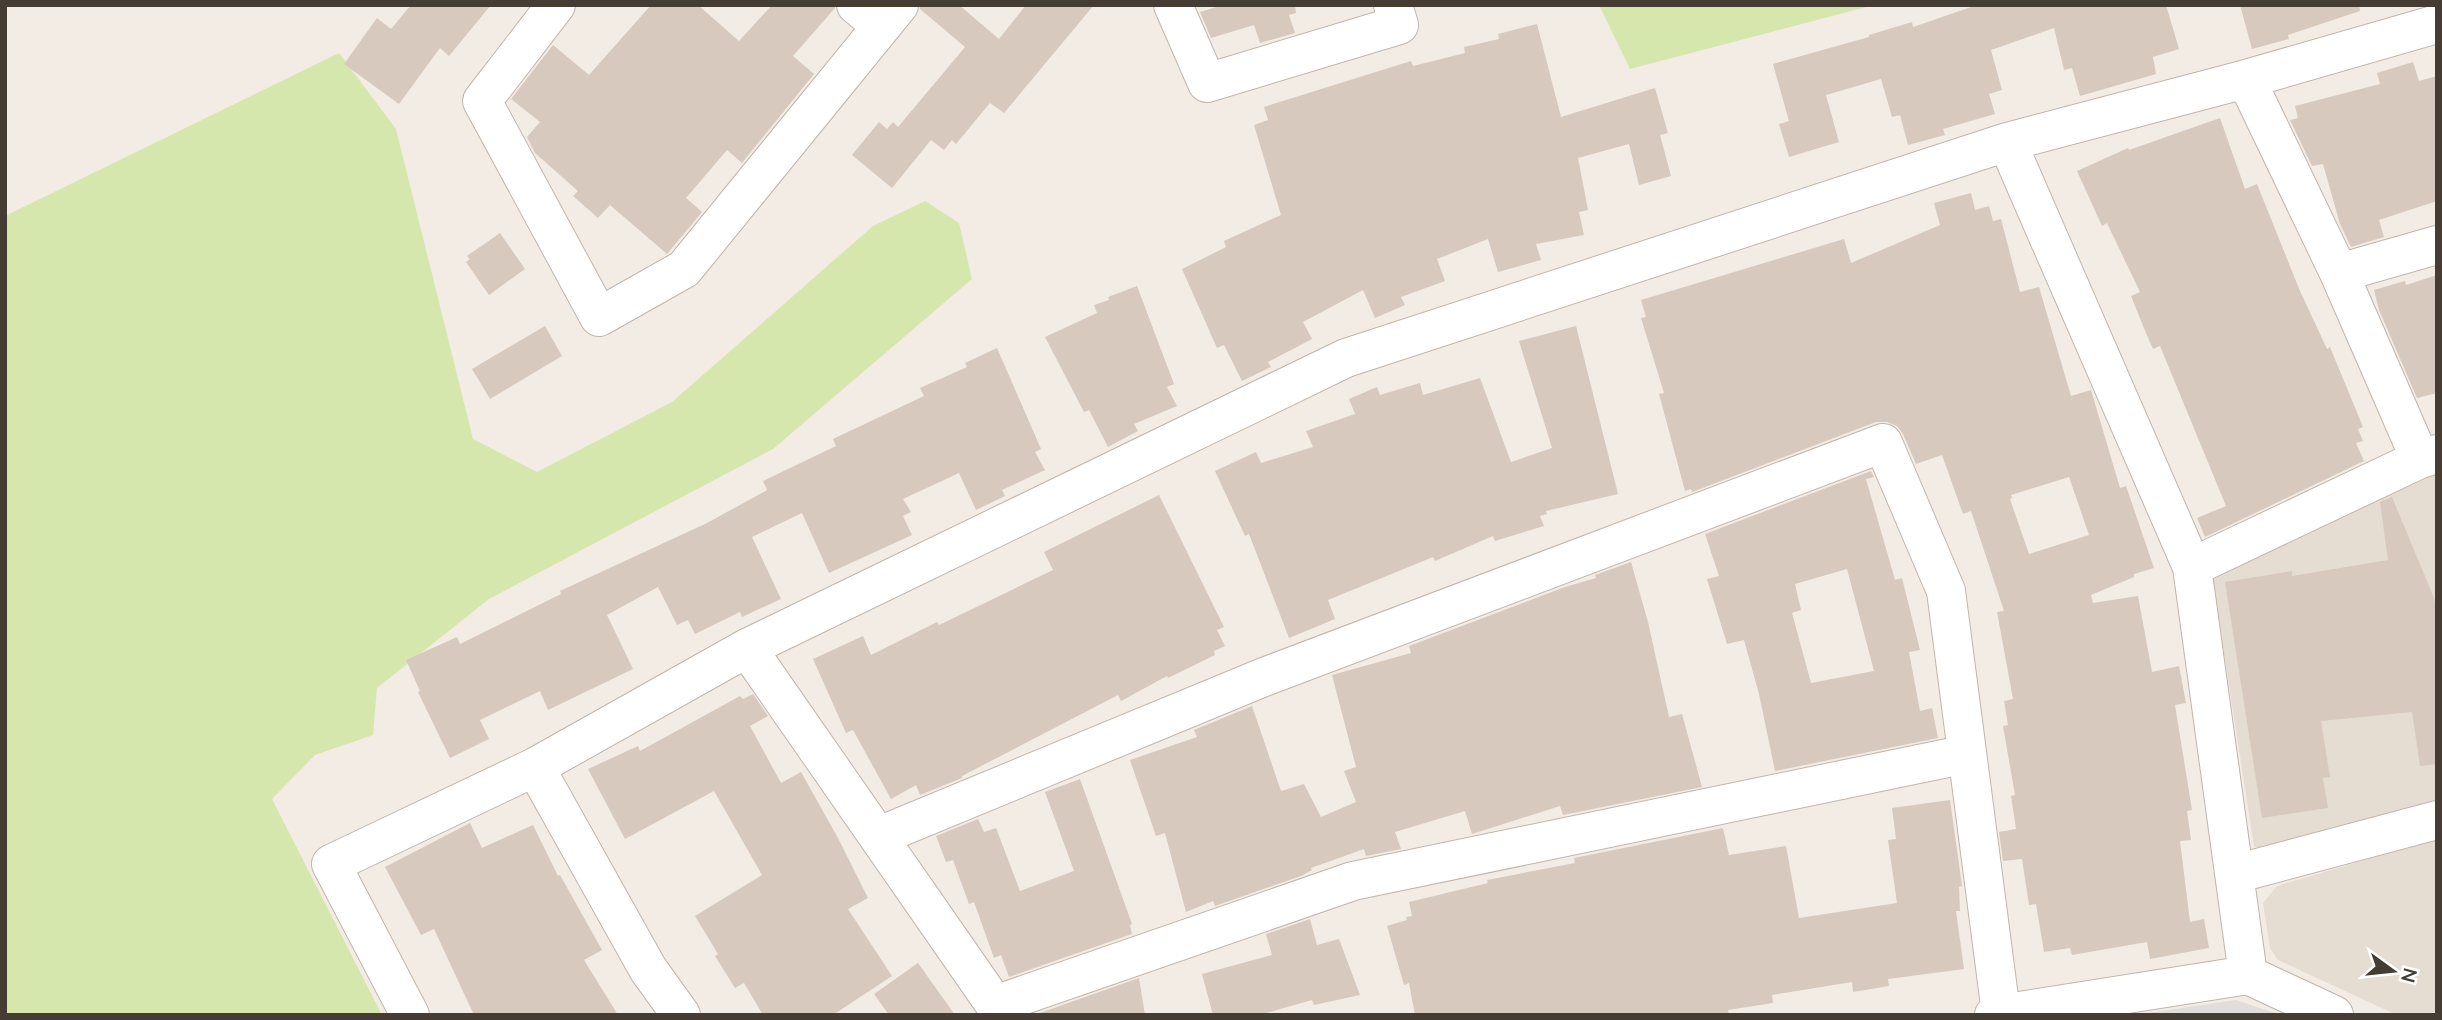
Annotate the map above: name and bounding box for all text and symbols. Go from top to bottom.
north arrow [2358,936,2428,1006]
text: N [2394,965,2423,985]

